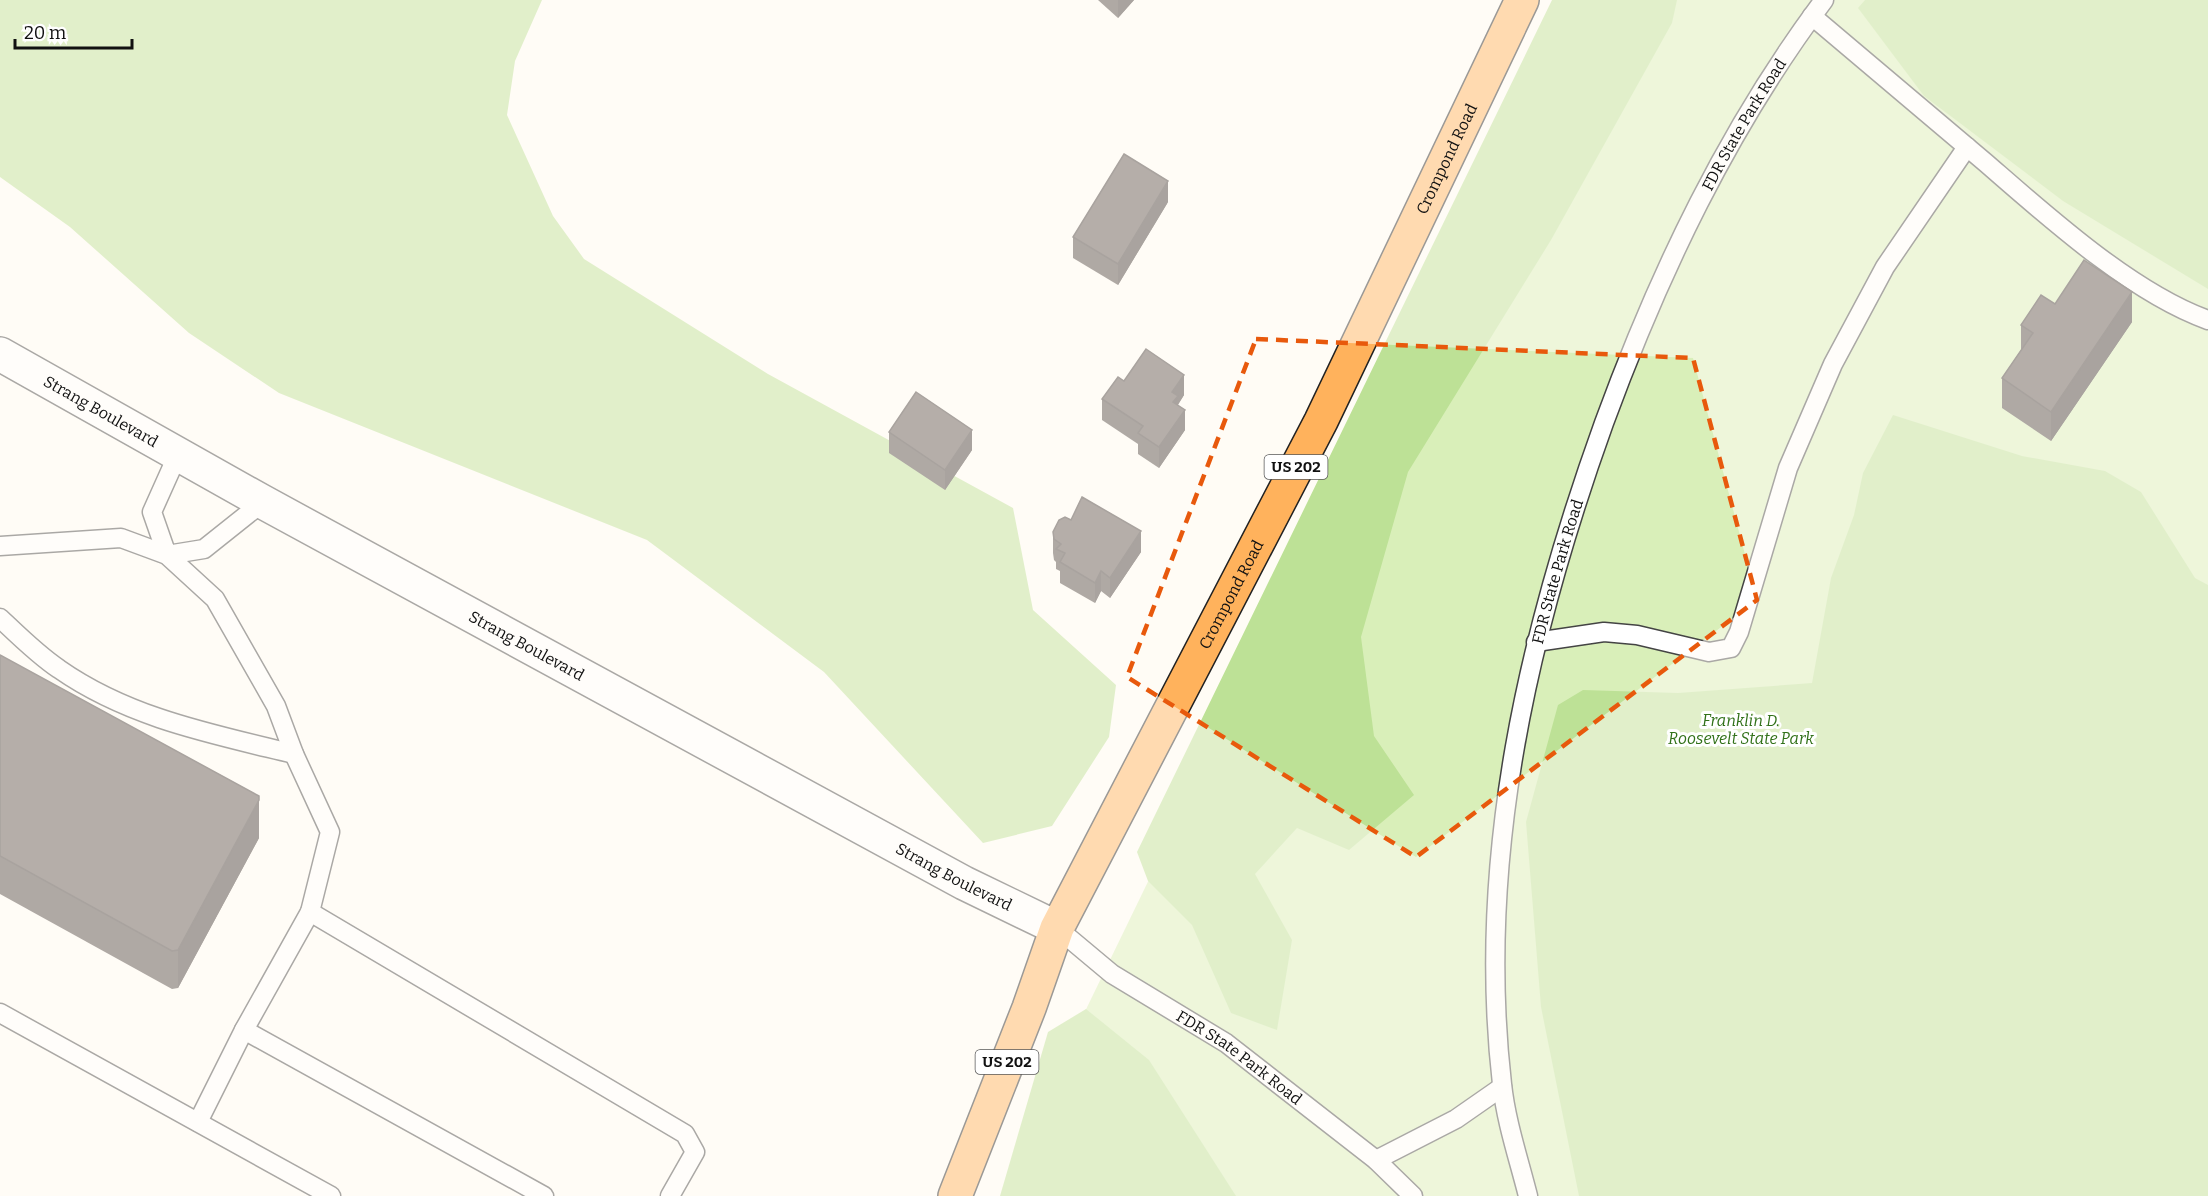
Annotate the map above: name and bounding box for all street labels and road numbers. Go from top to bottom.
street label: FDR State Park Road [1697,54,1790,194]
street label: Crompond Road [1412,100,1481,217]
street label: Strang Boulevard [41,371,162,451]
road number: US 202 [1264,455,1328,479]
street label: FDR State Park Road [1527,496,1587,646]
street label: Crompond Road [1195,536,1267,652]
street label: Strang Boulevard [466,606,588,685]
street label: Strang Boulevard [893,838,1016,915]
street label: FDR State Park Road [1173,1006,1306,1109]
road number: US 202 [976,1050,1038,1074]

